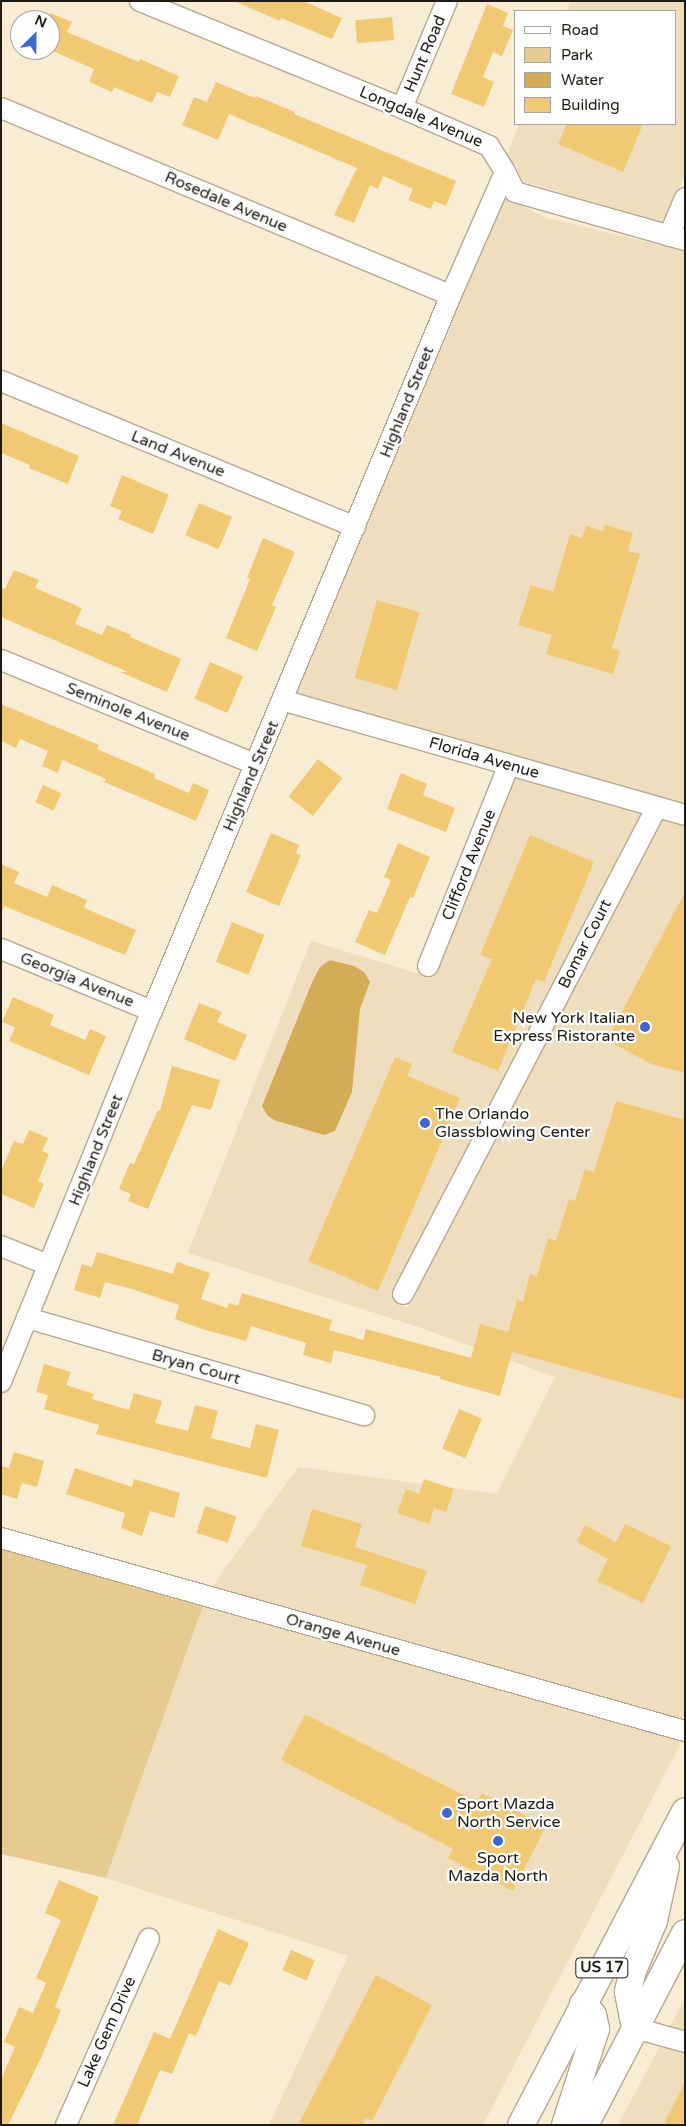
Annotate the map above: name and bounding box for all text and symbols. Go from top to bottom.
north arrow [10,10,60,60]
legend [514,10,676,125]
text: N [32,12,49,32]
street label: Hunt Road [400,13,450,95]
text: Road [561,21,599,39]
text: Park [561,46,593,64]
text: Water [561,71,604,89]
street label: Longdale Avenue [356,82,486,152]
text: Building [561,96,620,114]
street label: Rosedale Avenue [162,167,290,237]
street label: Highland Street [376,343,438,461]
street label: Land Avenue [128,426,228,482]
street label: Seminole Avenue [63,678,193,746]
street label: Highland Street [219,718,283,834]
street label: Florida Avenue [427,733,541,783]
street label: Clifford Avenue [438,807,500,923]
street label: Bomar Court [554,896,616,992]
street label: Georgia Avenue [17,948,137,1012]
place label: New York Italian Express Ristorante [493,1008,635,1046]
marker: New York Italian Express Ristorante [639,1021,651,1033]
street label: Highland Street [65,1091,127,1209]
place label: The Orlando Glassblowing Center [435,1104,590,1142]
marker: The Orlando Glassblowing Center [419,1117,431,1129]
street label: Bryan Court [150,1345,242,1389]
street label: Orange Avenue [284,1609,402,1661]
place label: Sport Mazda North Service [457,1794,561,1832]
marker: Sport Mazda North Service [441,1807,453,1819]
marker: Sport Mazda North [492,1835,504,1847]
place label: Sport Mazda North [448,1848,548,1886]
road number: US 17 [574,1956,630,1980]
street label: Lake Gem Drive [74,1974,140,2090]

